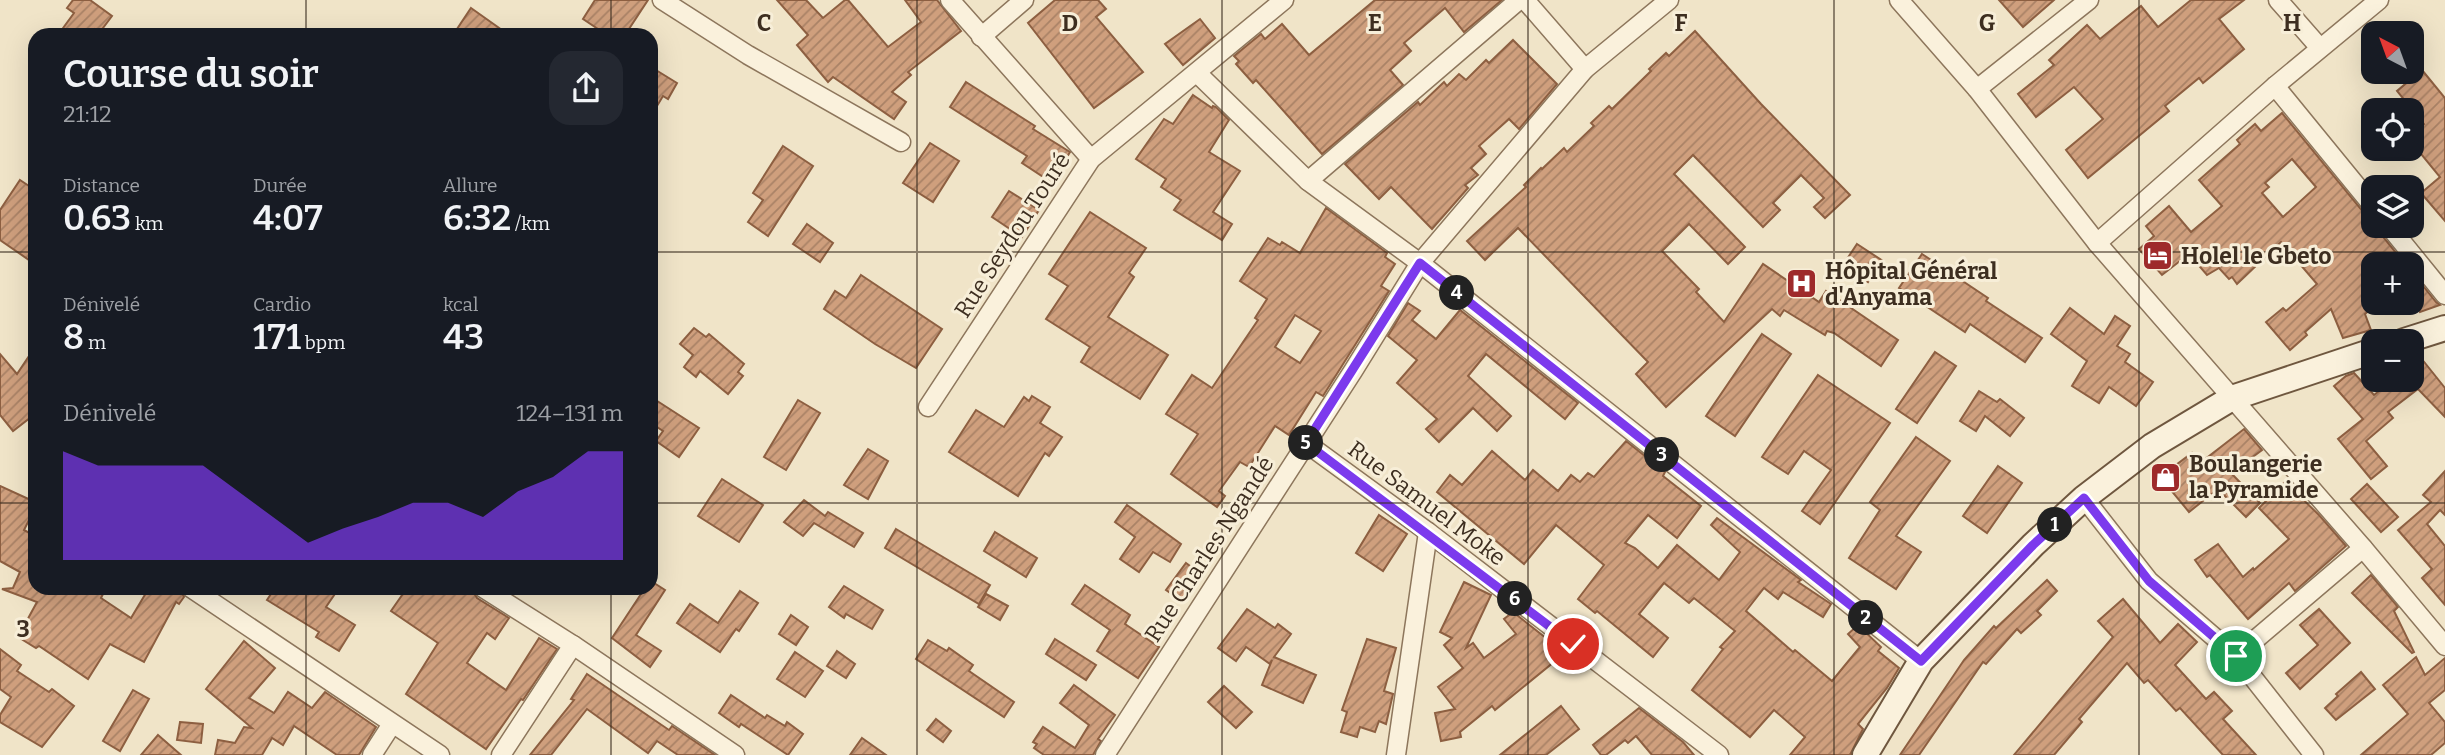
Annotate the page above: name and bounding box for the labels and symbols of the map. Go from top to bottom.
text: C [757,9,771,37]
text: D [1062,9,1078,37]
text: E [1368,9,1382,37]
text: F [1675,9,1688,37]
text: G [1979,9,1996,37]
text: H [2283,9,2301,37]
north arrow [2361,21,2424,84]
street label: Rue Seydou Touré [948,147,1076,323]
hotel icon: Holel le Gbeto [2141,239,2175,273]
place label: Holel le Gbeto [2181,242,2332,270]
place label: Hôpital Général d'Anyama [1825,257,1997,311]
hospital icon: Hôpital Général d'Anyama [1785,267,1819,301]
pin: 4 [1440,276,1474,310]
pin: 5 [1288,426,1324,460]
street label: Rue Samuel Moke [1343,435,1511,571]
pin: 3 [1644,438,1680,472]
place label: Boulangerie la Pyramide [2189,450,2322,504]
street label: Rue Charles Ngandé [1139,451,1279,647]
shop icon: Boulangerie la Pyramide [2149,460,2183,494]
pin: 1 [2038,508,2072,542]
pin: 6 [1498,582,1532,616]
pin: 2 [1848,600,1884,636]
pin [1543,614,1603,674]
text: 3 [16,615,30,643]
pin [2206,626,2266,686]

